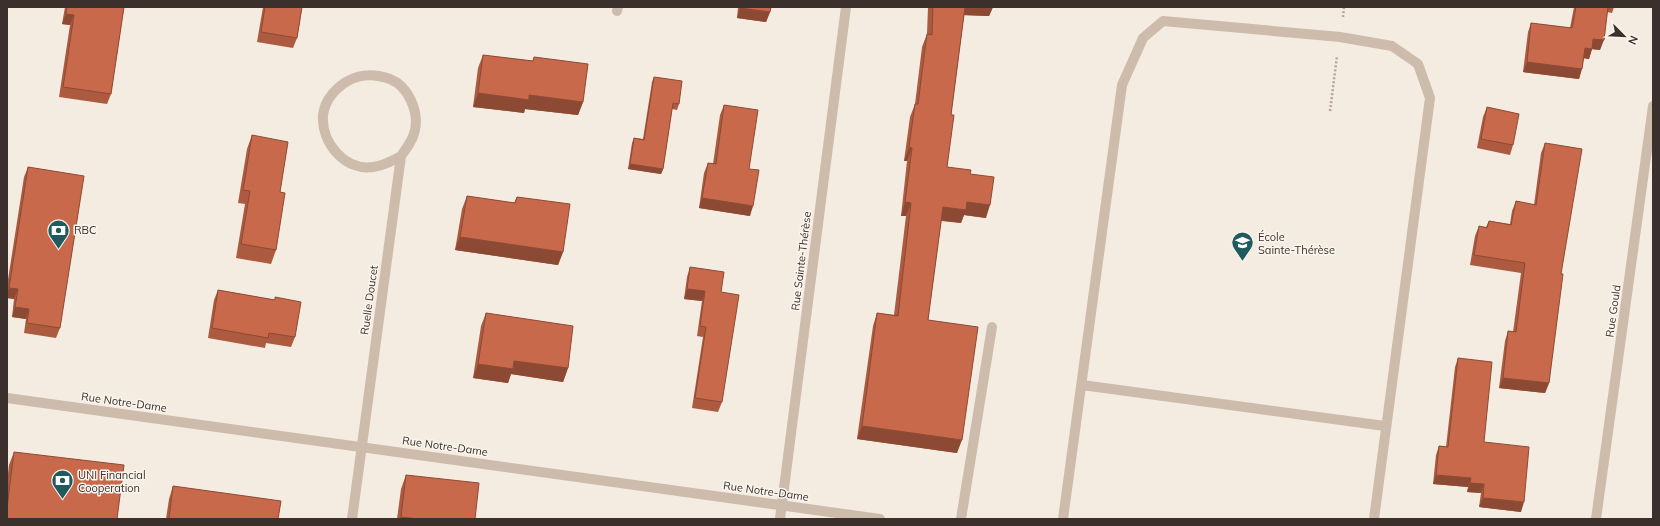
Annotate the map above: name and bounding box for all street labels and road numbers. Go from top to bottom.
street label: Rue Sainte-Thérèse [788,211,814,311]
street label: Ruelle Doucet [357,264,381,336]
street label: Rue Gould [1602,284,1624,338]
street label: Rue Notre-Dame [80,389,168,415]
street label: Rue Notre-Dame [401,433,489,459]
street label: Rue Notre-Dame [722,478,810,504]

